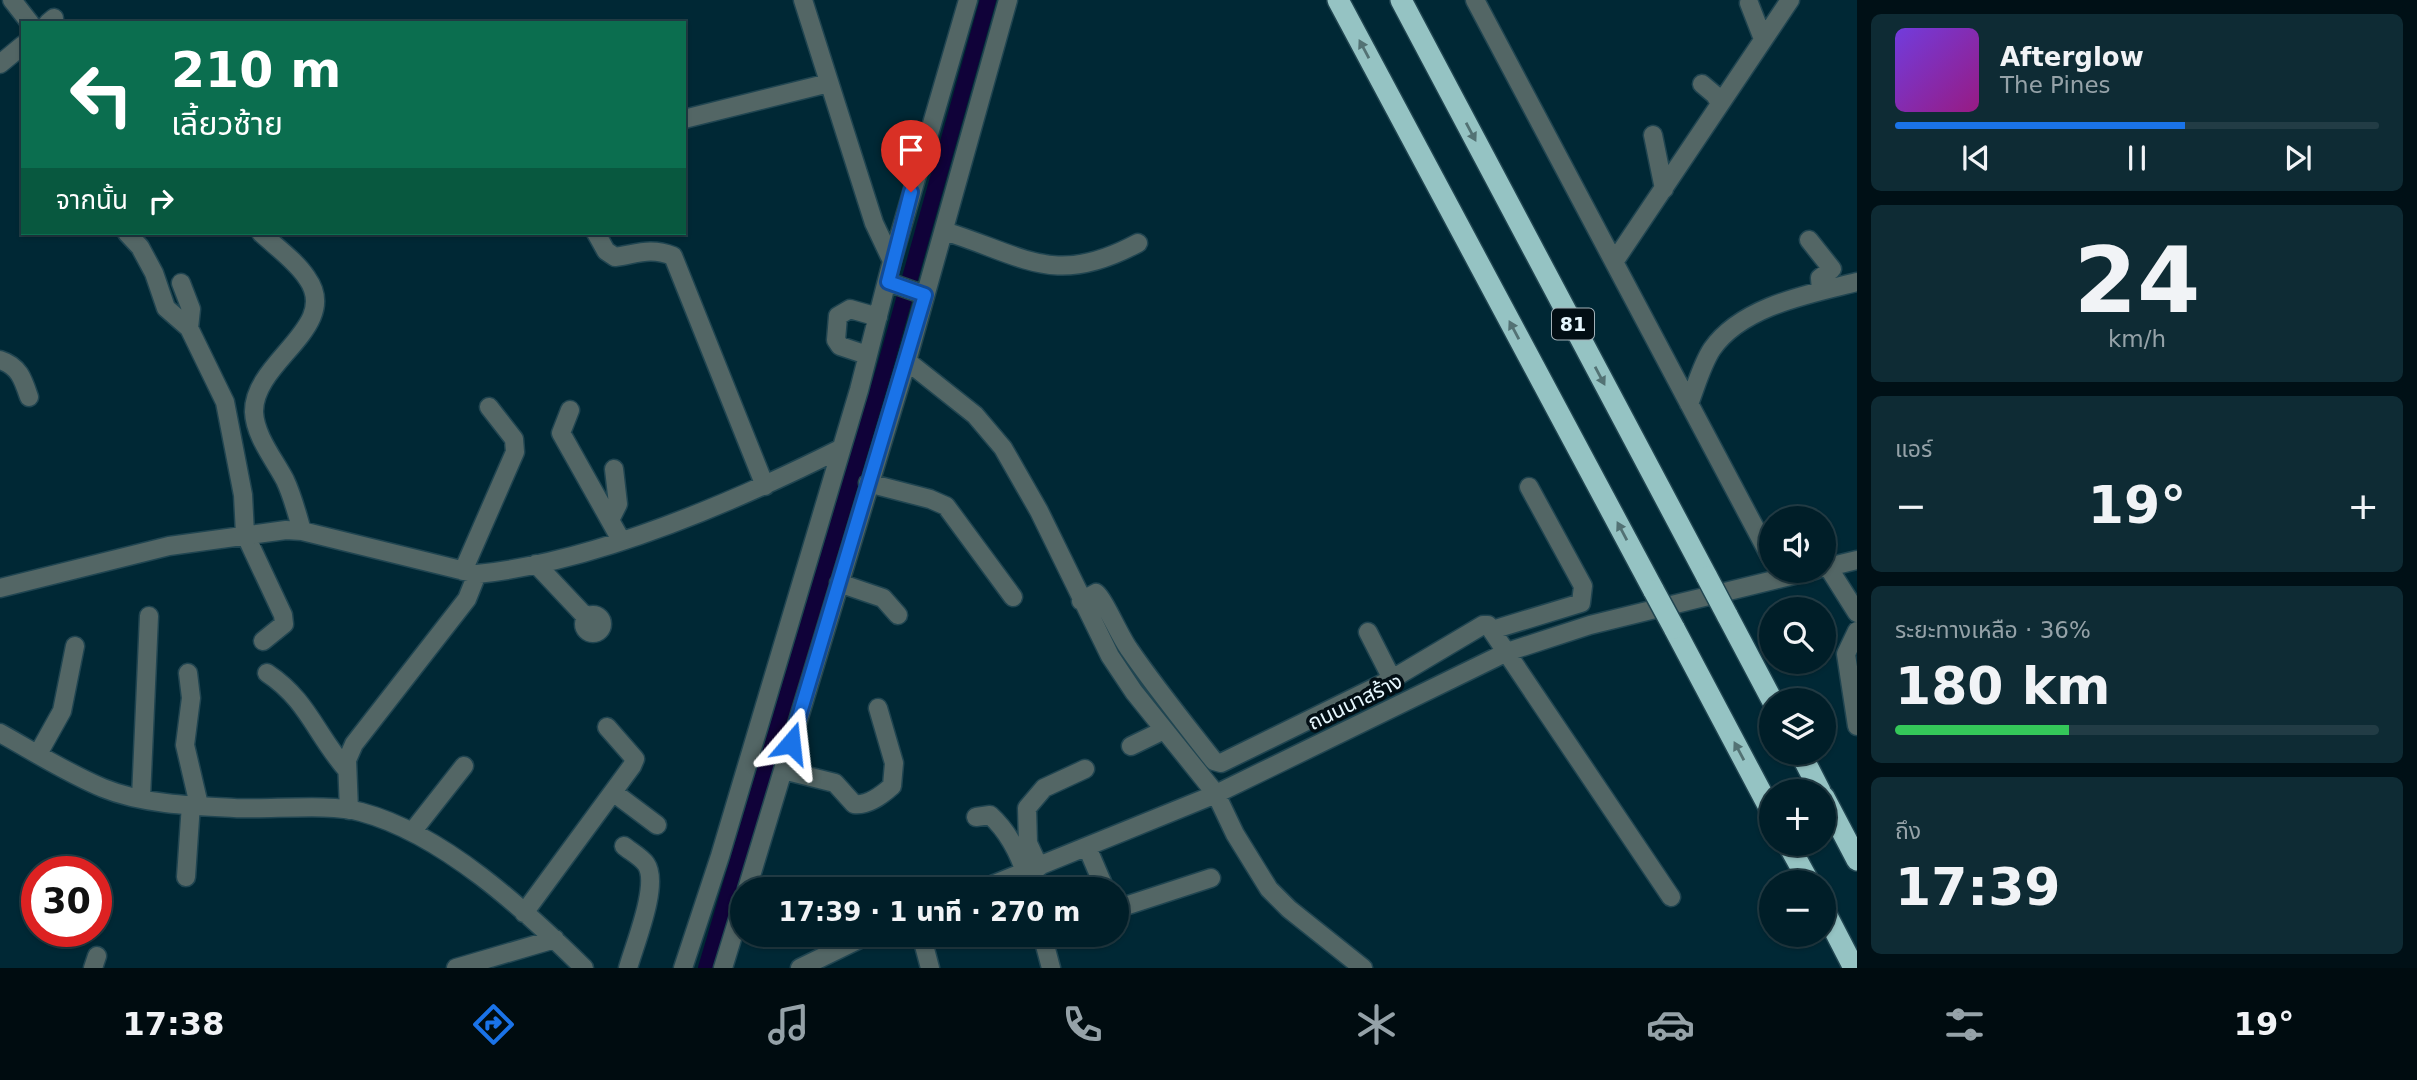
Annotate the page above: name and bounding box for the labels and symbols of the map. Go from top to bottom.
one-way arrow [1358,39,1370,59]
pin [881,120,941,192]
one-way arrow [1465,122,1477,141]
road number: 81 [1552,308,1594,340]
one-way arrow [1509,320,1521,340]
one-way arrow [1594,366,1606,386]
one-way arrow [1616,521,1628,541]
street label: ถนนนาสร้าง [1304,669,1406,735]
position arrow [754,706,828,780]
one-way arrow [1733,741,1745,760]
speed limit sign: 30 [21,856,112,947]

